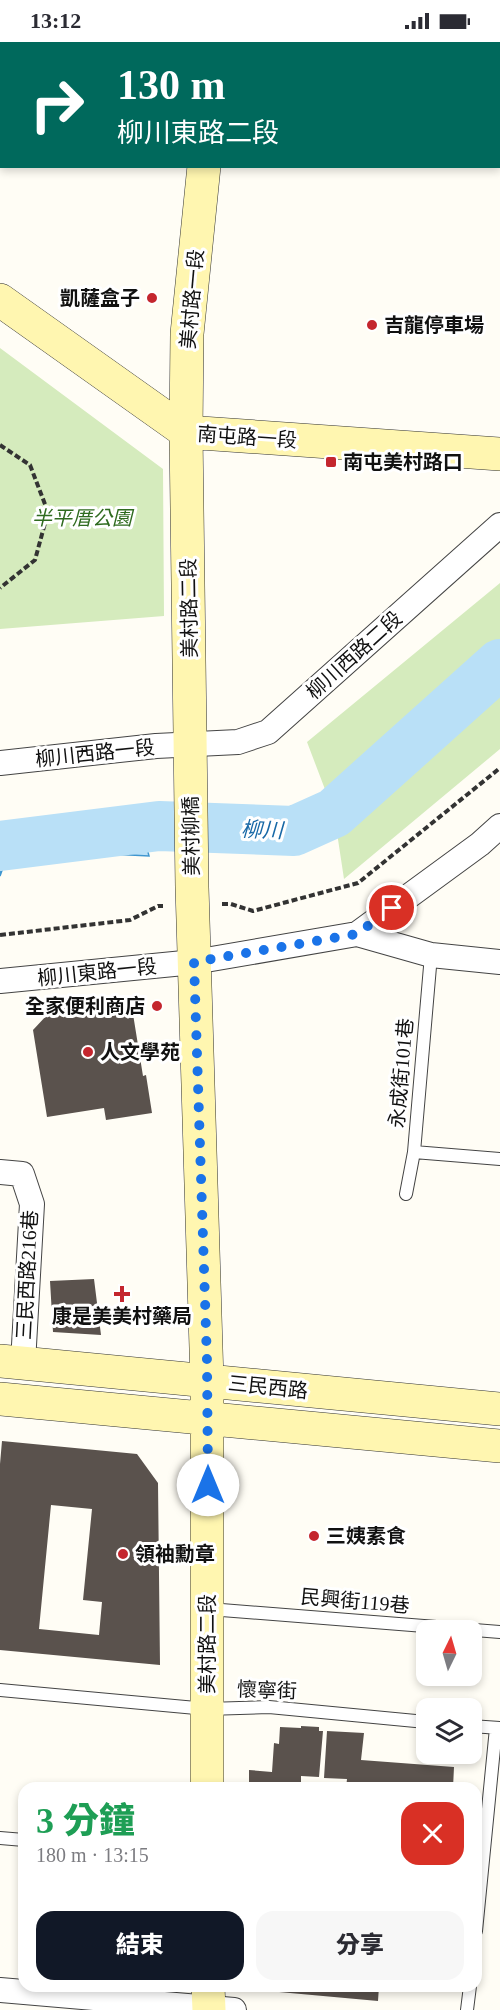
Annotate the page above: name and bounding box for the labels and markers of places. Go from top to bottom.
place label: 凱薩盒子 [60,287,140,309]
marker: 凱薩盒子 [145,291,159,305]
place label: 吉龍停車場 [384,314,484,336]
marker: 吉龍停車場 [365,318,379,332]
place label: 南屯美村路口 [343,451,463,473]
marker: 南屯美村路口 [324,455,338,469]
pin [366,882,417,933]
place label: 全家便利商店 [25,995,145,1017]
marker: 全家便利商店 [150,999,164,1013]
place label: 人文學苑 [100,1041,180,1063]
marker: 人文學苑 [81,1045,95,1059]
marker: 康是美美村藥局 [115,1287,129,1301]
place label: 康是美美村藥局 [52,1305,192,1327]
place label: 三姨素食 [326,1525,406,1547]
marker: 三姨素食 [307,1529,321,1543]
place label: 領袖勳章 [135,1543,215,1565]
marker: 領袖勳章 [116,1547,130,1561]

